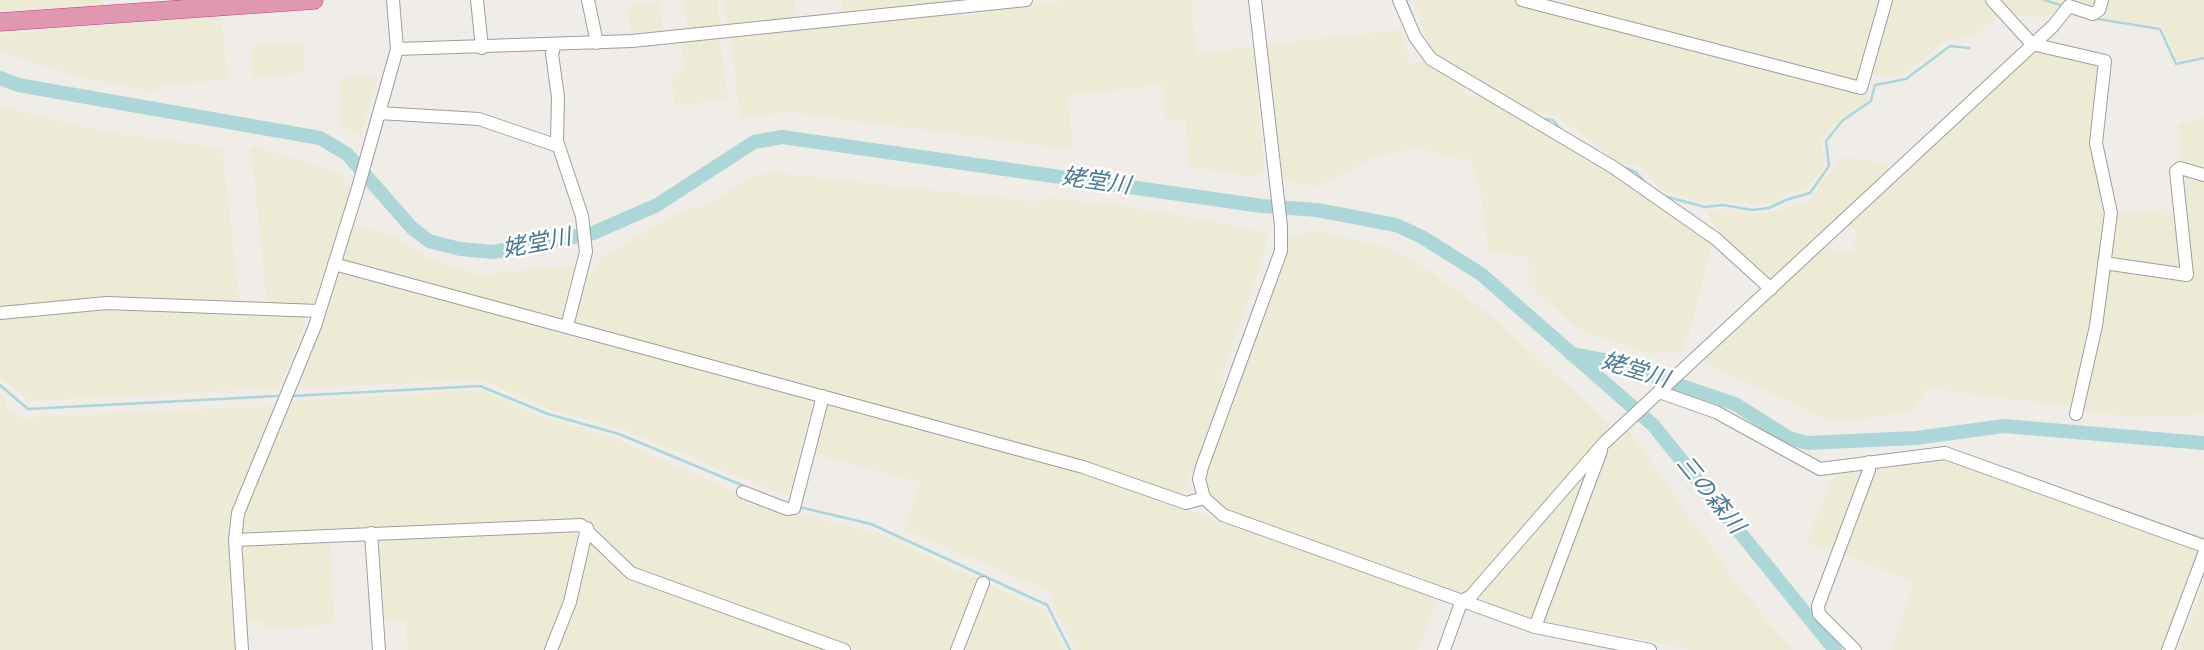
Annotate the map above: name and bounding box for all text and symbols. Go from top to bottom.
water label: 姥堂川 [1060,164,1132,200]
water label: 姥堂川 [501,224,573,264]
water label: 姥堂川 [1598,348,1672,394]
water label: 三の森川 [1670,451,1750,539]

